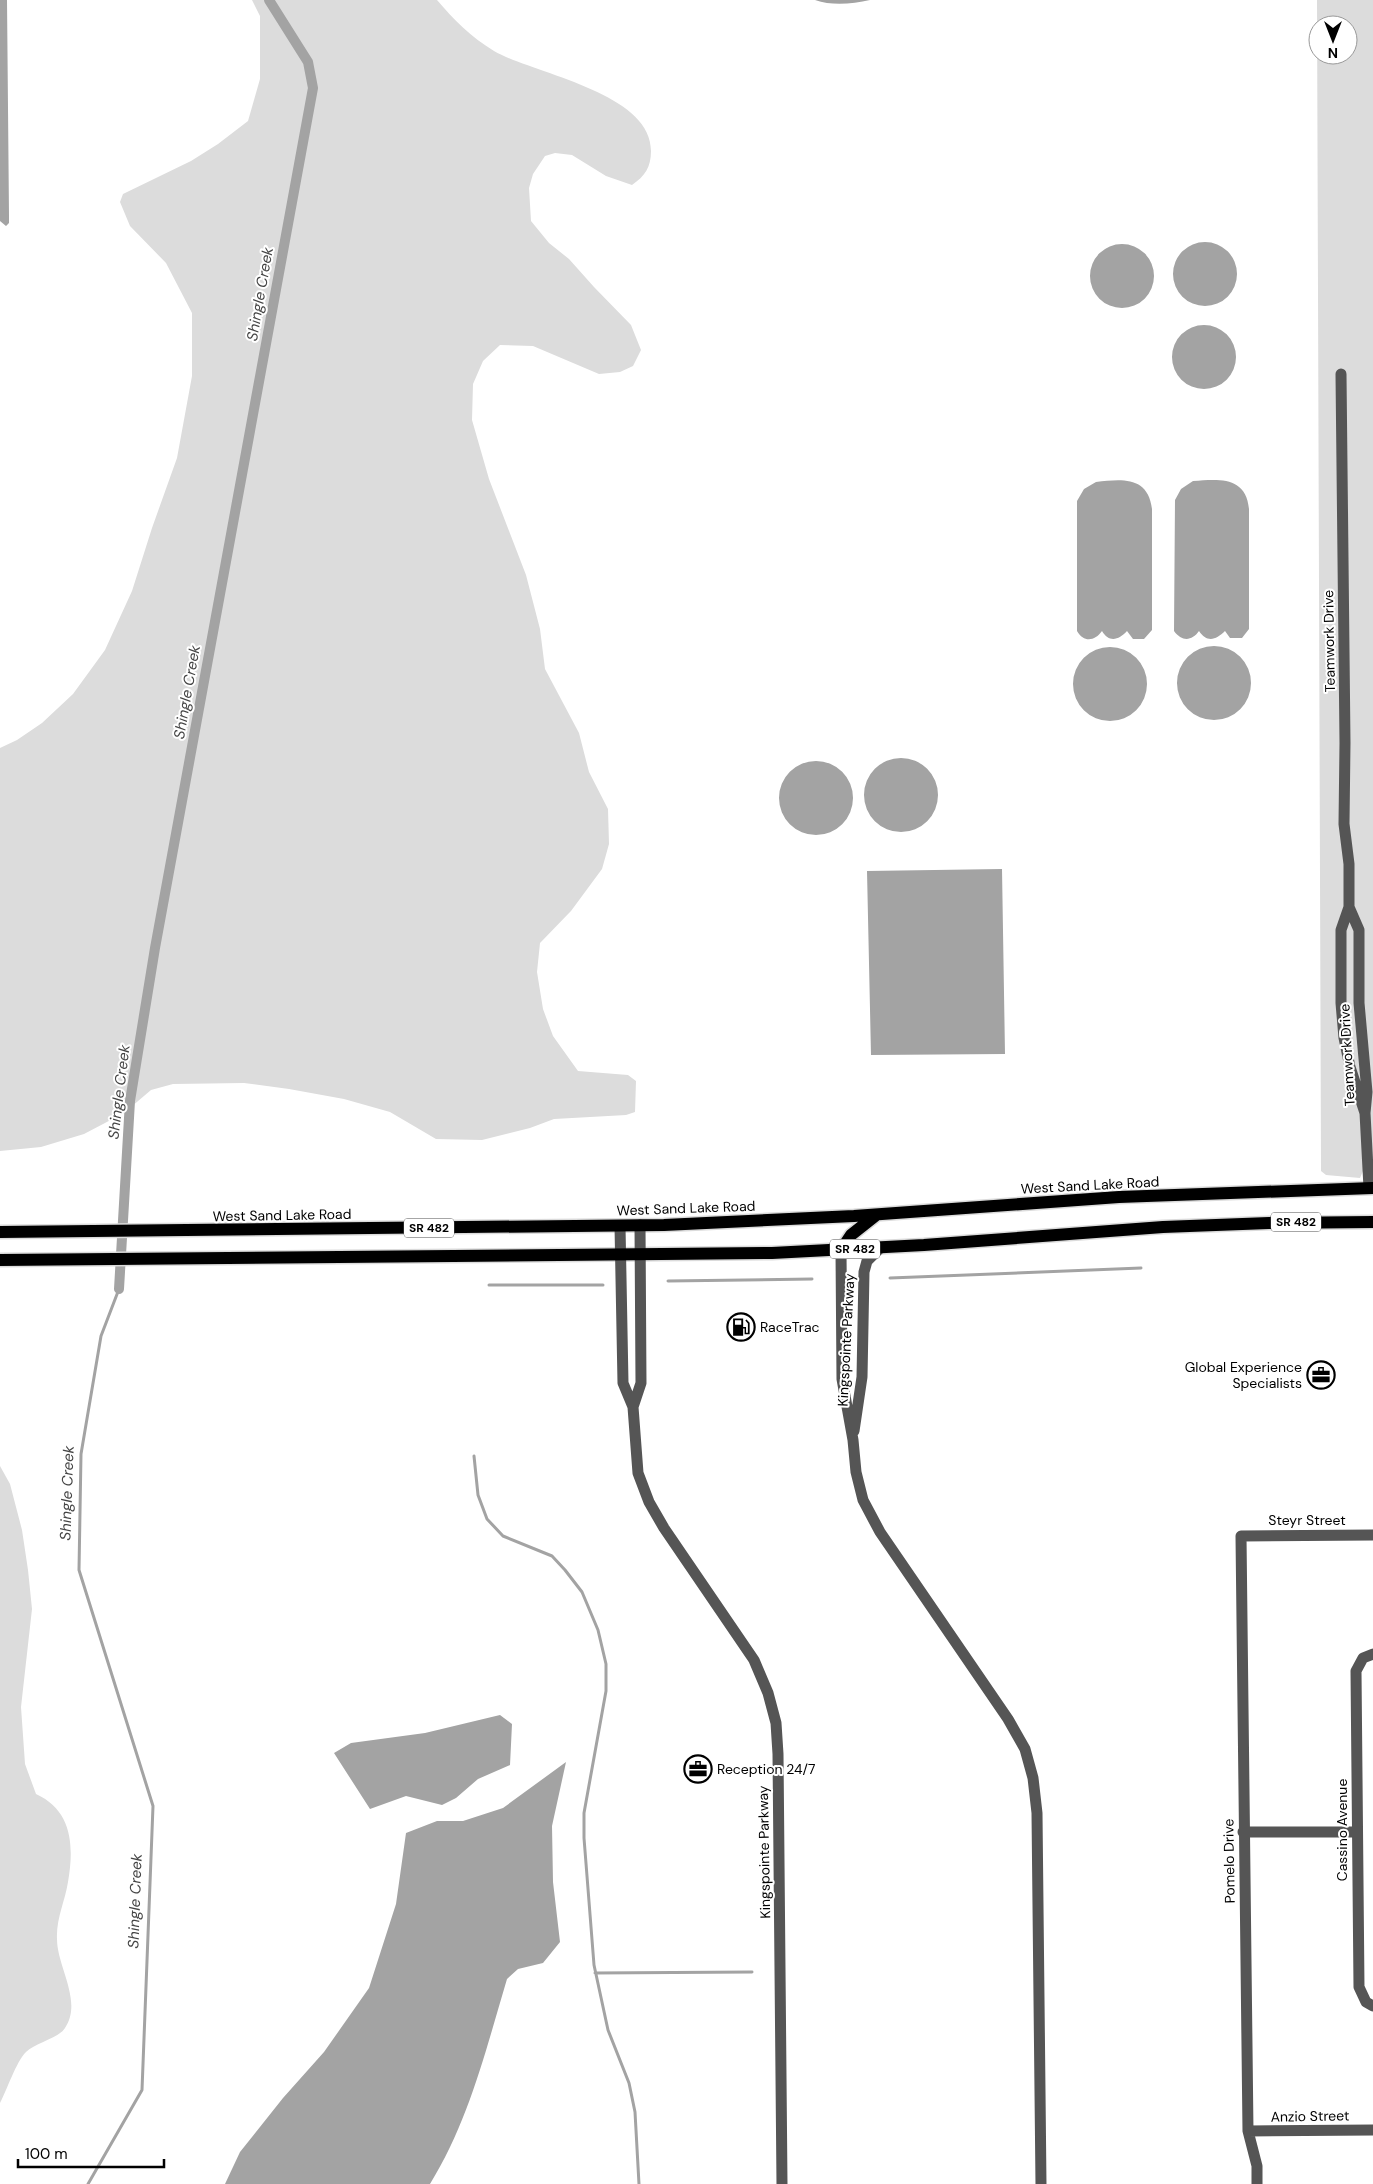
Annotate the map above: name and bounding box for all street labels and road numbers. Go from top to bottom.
street label: Teamwork Drive [1319,590,1339,692]
street label: Teamwork Drive [1335,1003,1359,1107]
street label: West Sand Lake Road [1020,1172,1160,1198]
street label: West Sand Lake Road [616,1197,756,1219]
street label: West Sand Lake Road [212,1205,352,1225]
road number: SR 482 [1271,1212,1321,1232]
road number: SR 482 [404,1218,454,1238]
road number: SR 482 [830,1240,880,1258]
street label: Kingspointe Parkway [834,1273,858,1407]
street label: Steyr Street [1268,1511,1346,1529]
street label: Cassino Avenue [1333,1779,1351,1881]
street label: Kingspointe Parkway [754,1785,774,1919]
street label: Pomelo Drive [1219,1818,1239,1904]
street label: Anzio Street [1270,2106,1350,2126]

